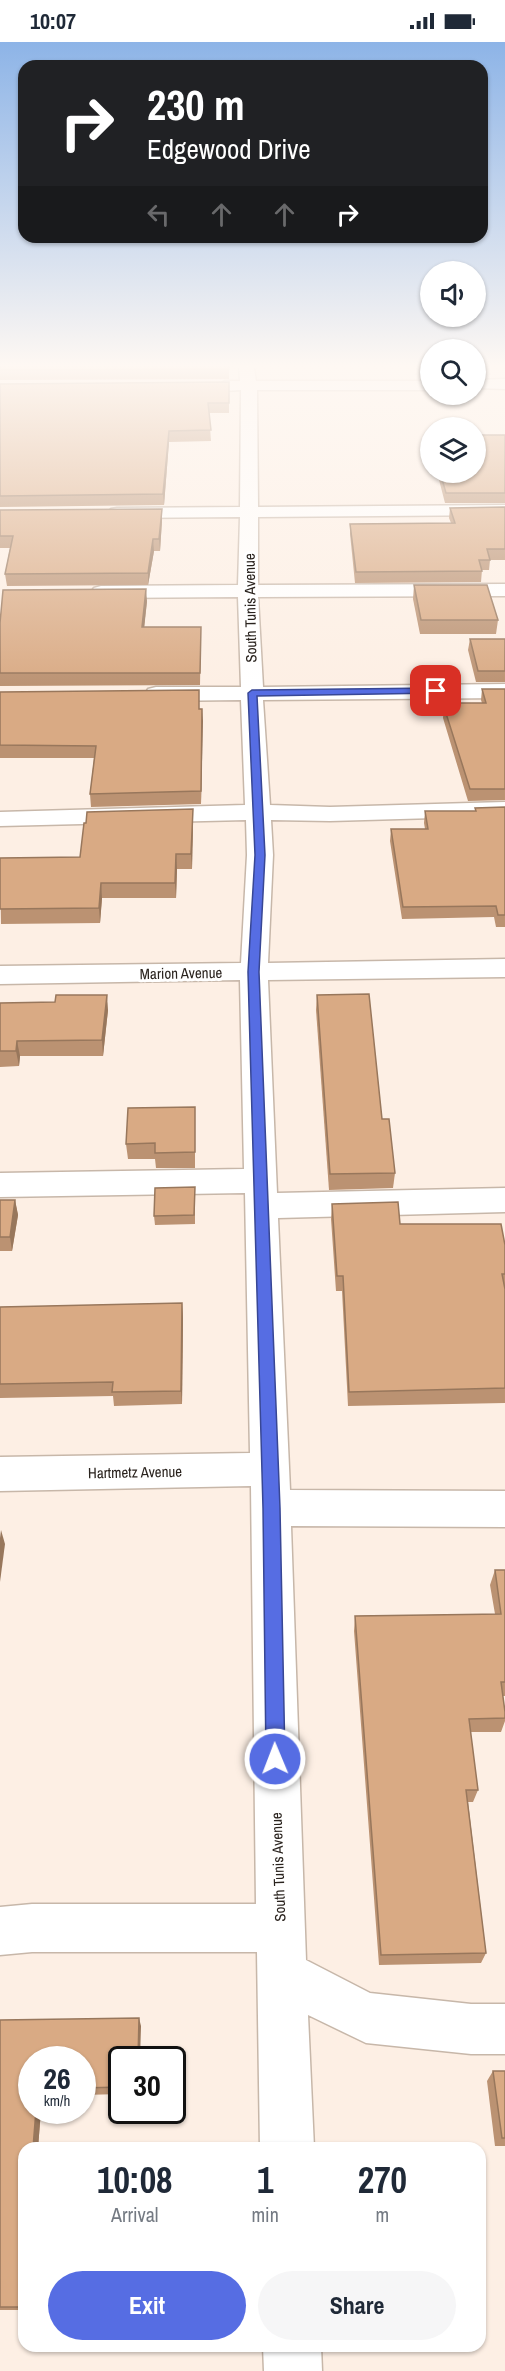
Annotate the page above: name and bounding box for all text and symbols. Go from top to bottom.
text: 10:07 [30,6,76,36]
text: 230 m [147,77,245,133]
icon: right [48,84,126,162]
text: Edgewood Drive [147,131,311,167]
icon: left [142,198,175,231]
icon: ahead [205,198,238,231]
icon: ahead [268,198,301,231]
icon: right [331,198,364,231]
map controls [420,261,486,483]
button: sound [420,261,486,327]
button: search [420,339,486,405]
button: layers [420,417,486,483]
street label: South Tunis Avenue [239,553,261,663]
pin [410,665,461,716]
icon: arrive [419,674,452,707]
street label: Marion Avenue [140,962,223,984]
street label: Hartmetz Avenue [88,1461,182,1483]
position arrow [243,1727,307,1791]
street label: South Tunis Avenue [266,1812,290,1922]
speed limit sign: 30 [108,2046,186,2124]
text: 26 [43,2058,71,2098]
text: km/h [44,2090,70,2111]
text: 10:08 [97,2156,172,2204]
text: 1 [257,2156,273,2204]
text: 270 [358,2156,407,2204]
text: Arrival [111,2201,158,2228]
text: min [251,2201,279,2228]
text: m [376,2201,389,2228]
button: Exit [48,2271,246,2340]
button: Share [258,2271,456,2340]

